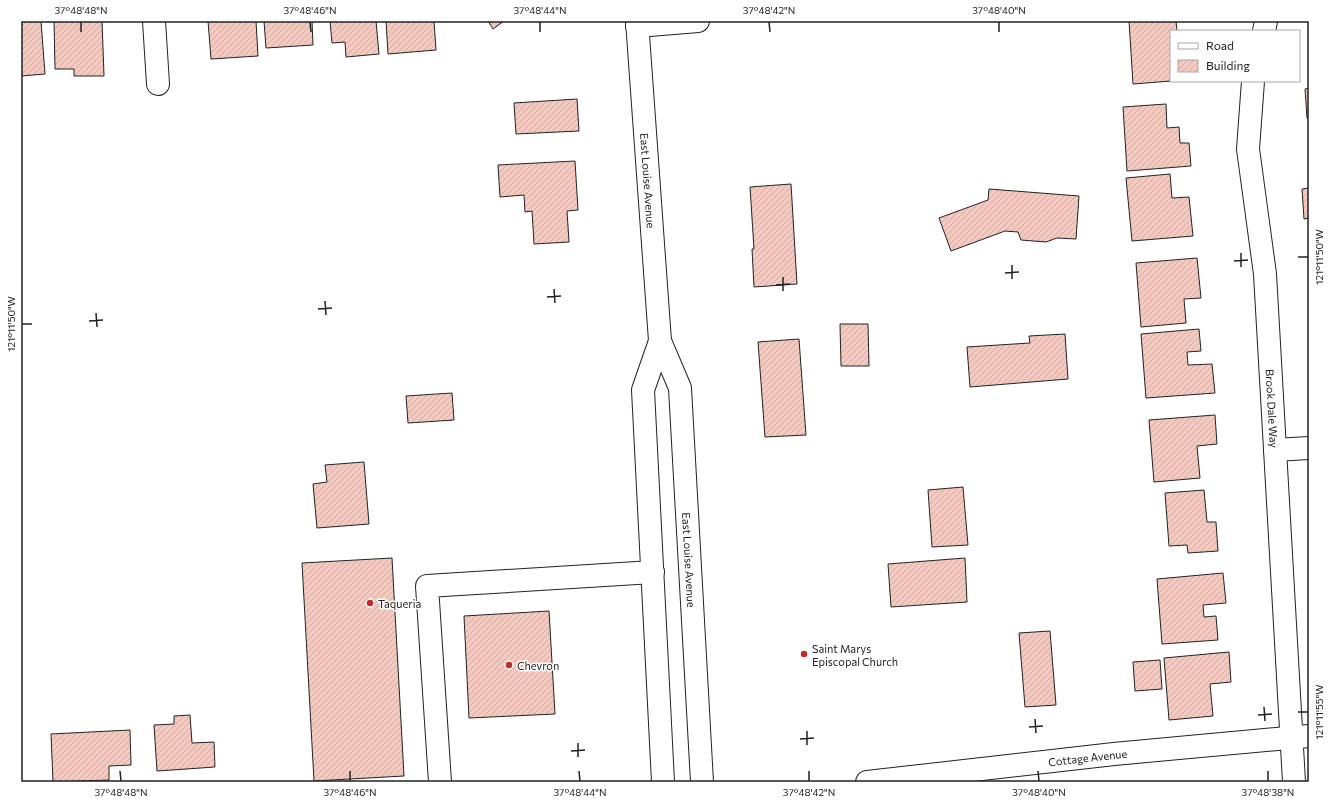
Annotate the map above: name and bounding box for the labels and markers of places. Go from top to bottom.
place label: Taqueria [378,597,421,610]
marker: Taqueria [365,598,375,608]
place label: Saint Marys Episcopal Church [812,642,898,668]
marker: Saint Marys Episcopal Church [799,649,809,659]
place label: Chevron [517,659,559,672]
marker: Chevron [504,660,514,670]

